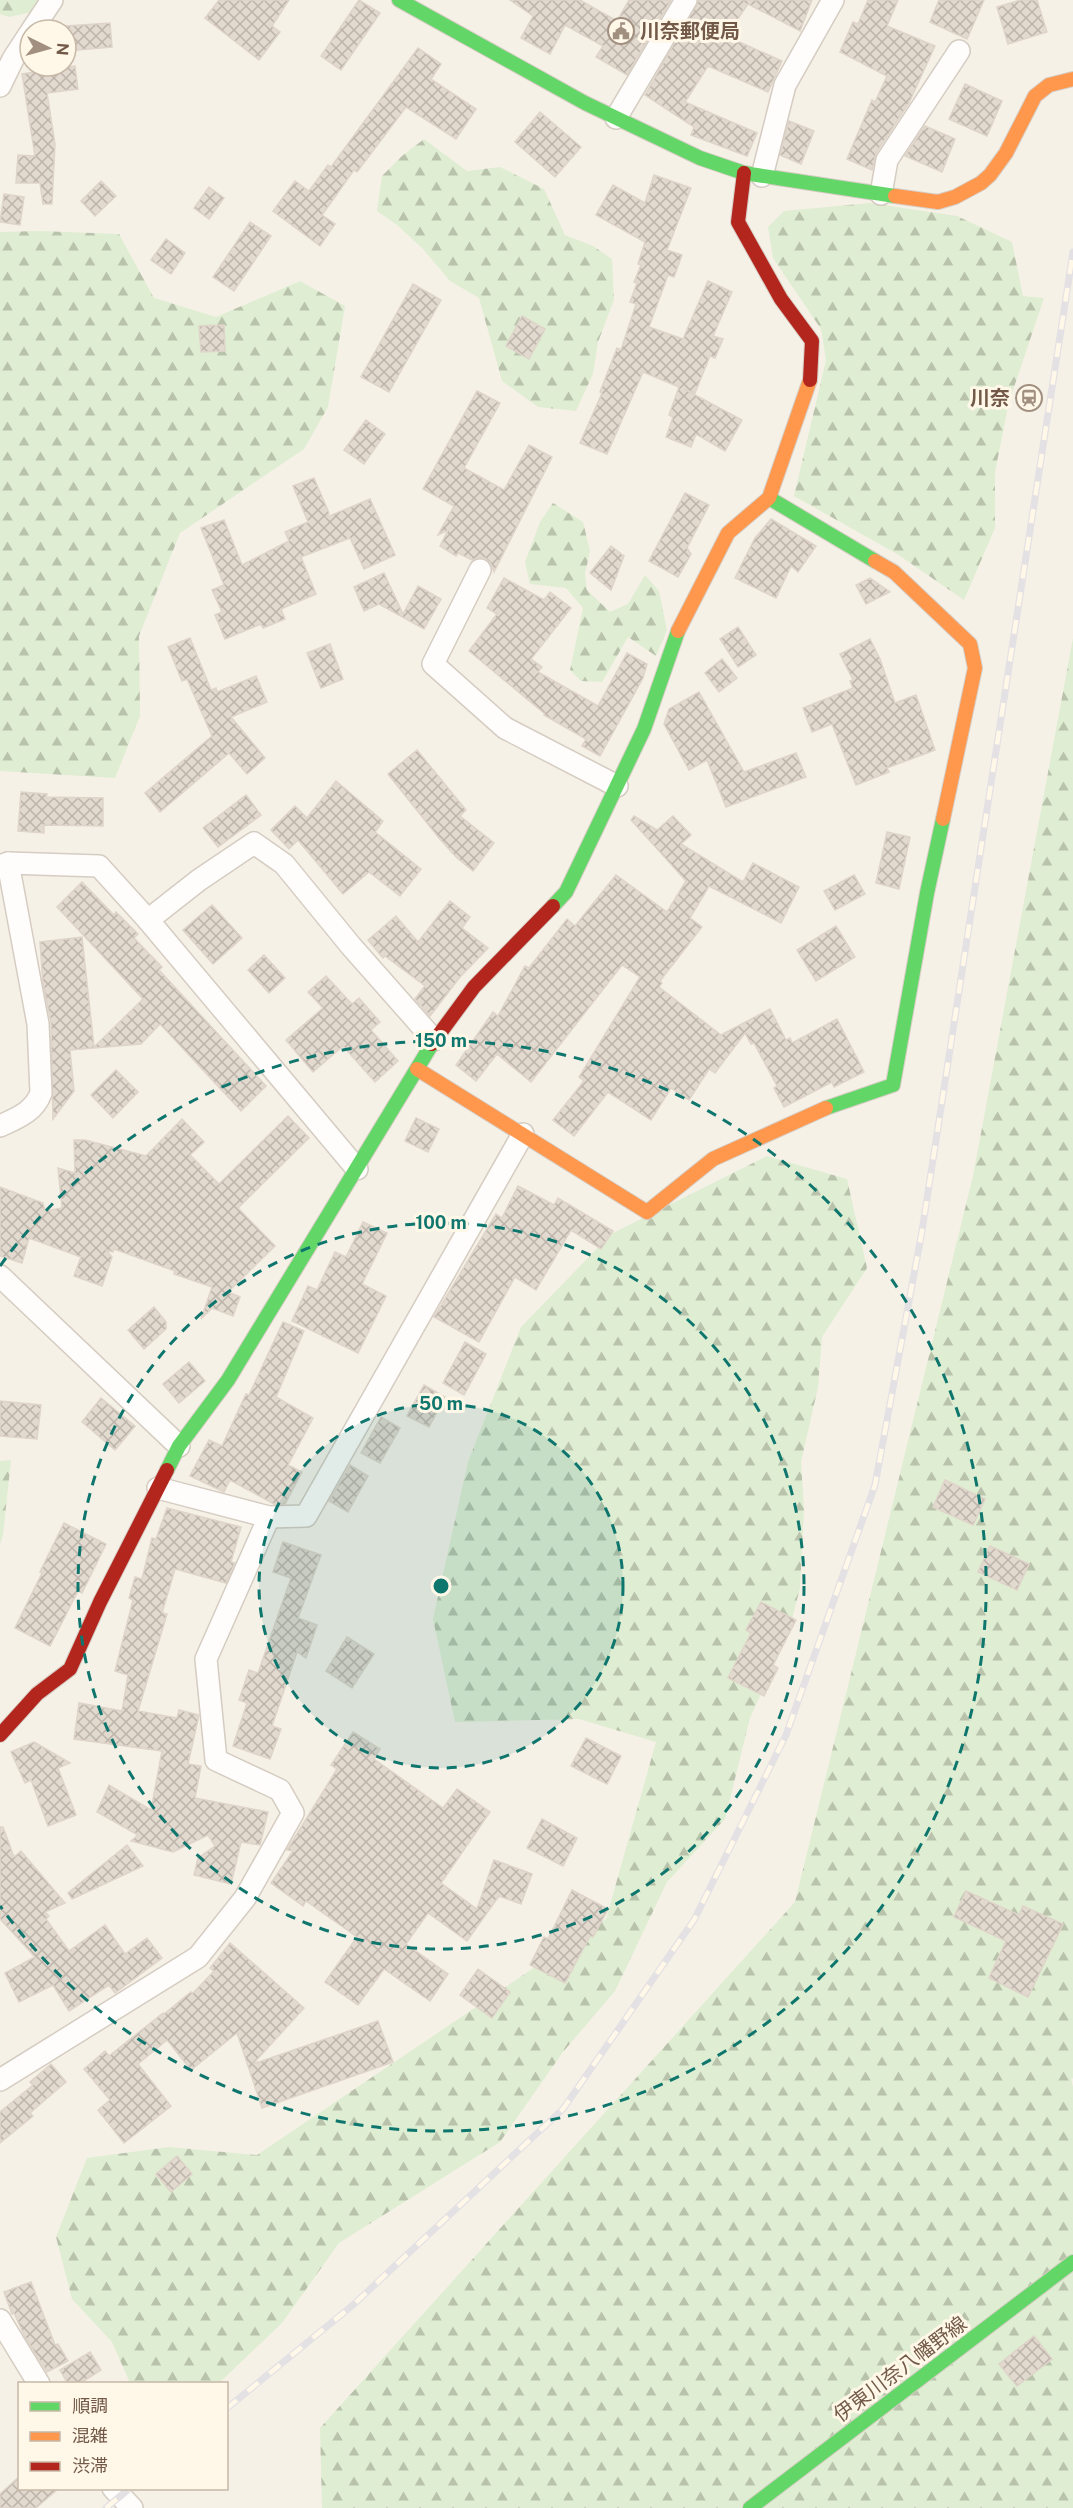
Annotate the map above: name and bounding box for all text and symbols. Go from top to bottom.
public building icon: 川奈郵便局 [606,16,636,46]
north arrow [18,18,78,78]
place label: 川奈郵便局 [640,19,740,43]
text: N [52,42,72,56]
station icon: 川奈 [1014,383,1044,413]
place label: 川奈 [970,386,1010,410]
text: 150 m [415,1030,467,1051]
text: 100 m [415,1212,467,1233]
text: 50 m [419,1393,463,1414]
centre of rings [431,1576,451,1596]
street label: 伊東川奈八幡野線 [829,2311,971,2427]
legend [18,2382,228,2490]
text: 順調 [72,2395,108,2416]
text: 混雑 [72,2425,108,2446]
text: 渋滞 [72,2455,108,2476]

